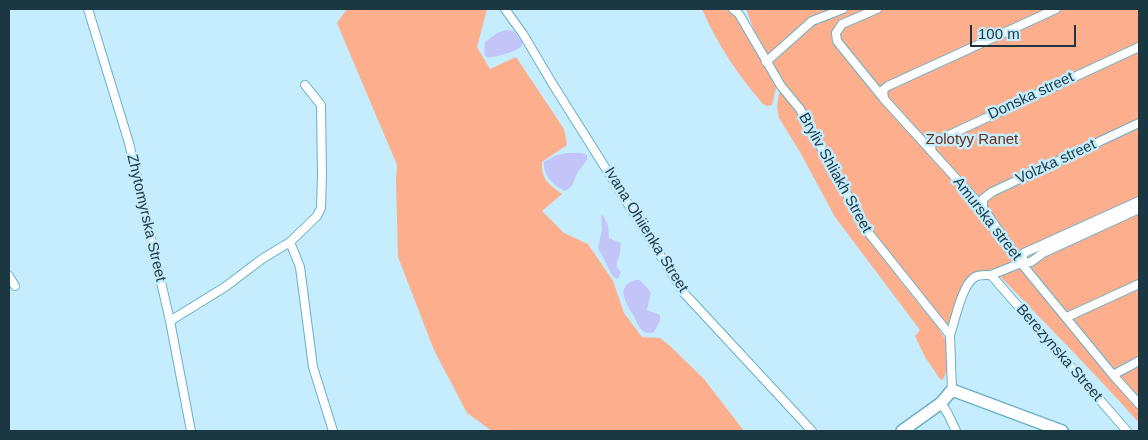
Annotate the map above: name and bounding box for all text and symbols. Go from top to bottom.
scale bar [973,15,1079,47]
text: 100 m [978,25,1020,42]
street label: Donska street [985,68,1077,124]
street label: Bryliv Shliakh Street [795,110,875,236]
park label: Zolotyy Ranet [926,131,1018,149]
street label: Volzka street [1013,136,1099,188]
street label: Zhytomyrska Street [123,153,169,283]
street label: Ivana Ohiienka Street [600,164,692,296]
street label: Amurska street [949,174,1025,264]
street label: Berezynska Street [1012,301,1106,405]

